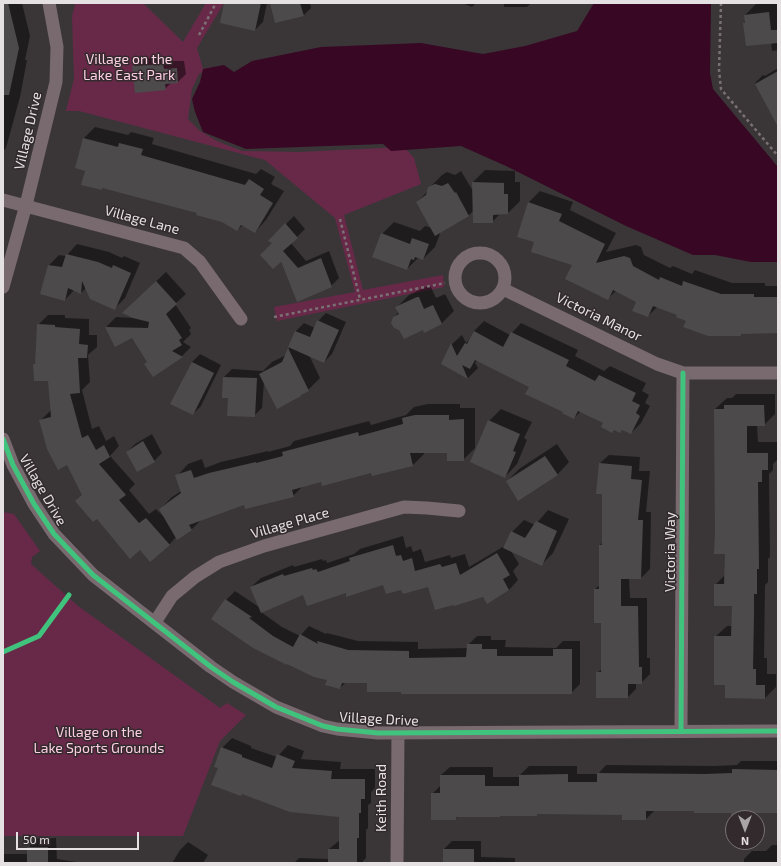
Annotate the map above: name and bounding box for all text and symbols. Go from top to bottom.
park label: Village on the Lake East Park [83,51,175,84]
street label: Village Drive [11,90,45,172]
street label: Village Lane [103,202,181,238]
street label: Victoria Manor [553,289,645,345]
street label: Village Drive [16,451,70,529]
street label: Village Place [249,504,331,542]
street label: Victoria Way [662,512,678,592]
street label: Village Drive [339,709,419,729]
park label: Village on the Lake Sports Grounds [34,724,164,756]
street label: Keith Road [373,764,389,832]
north arrow [725,810,765,850]
scale bar [18,824,141,850]
text: 50 m [23,832,50,846]
text: N [741,835,749,848]

